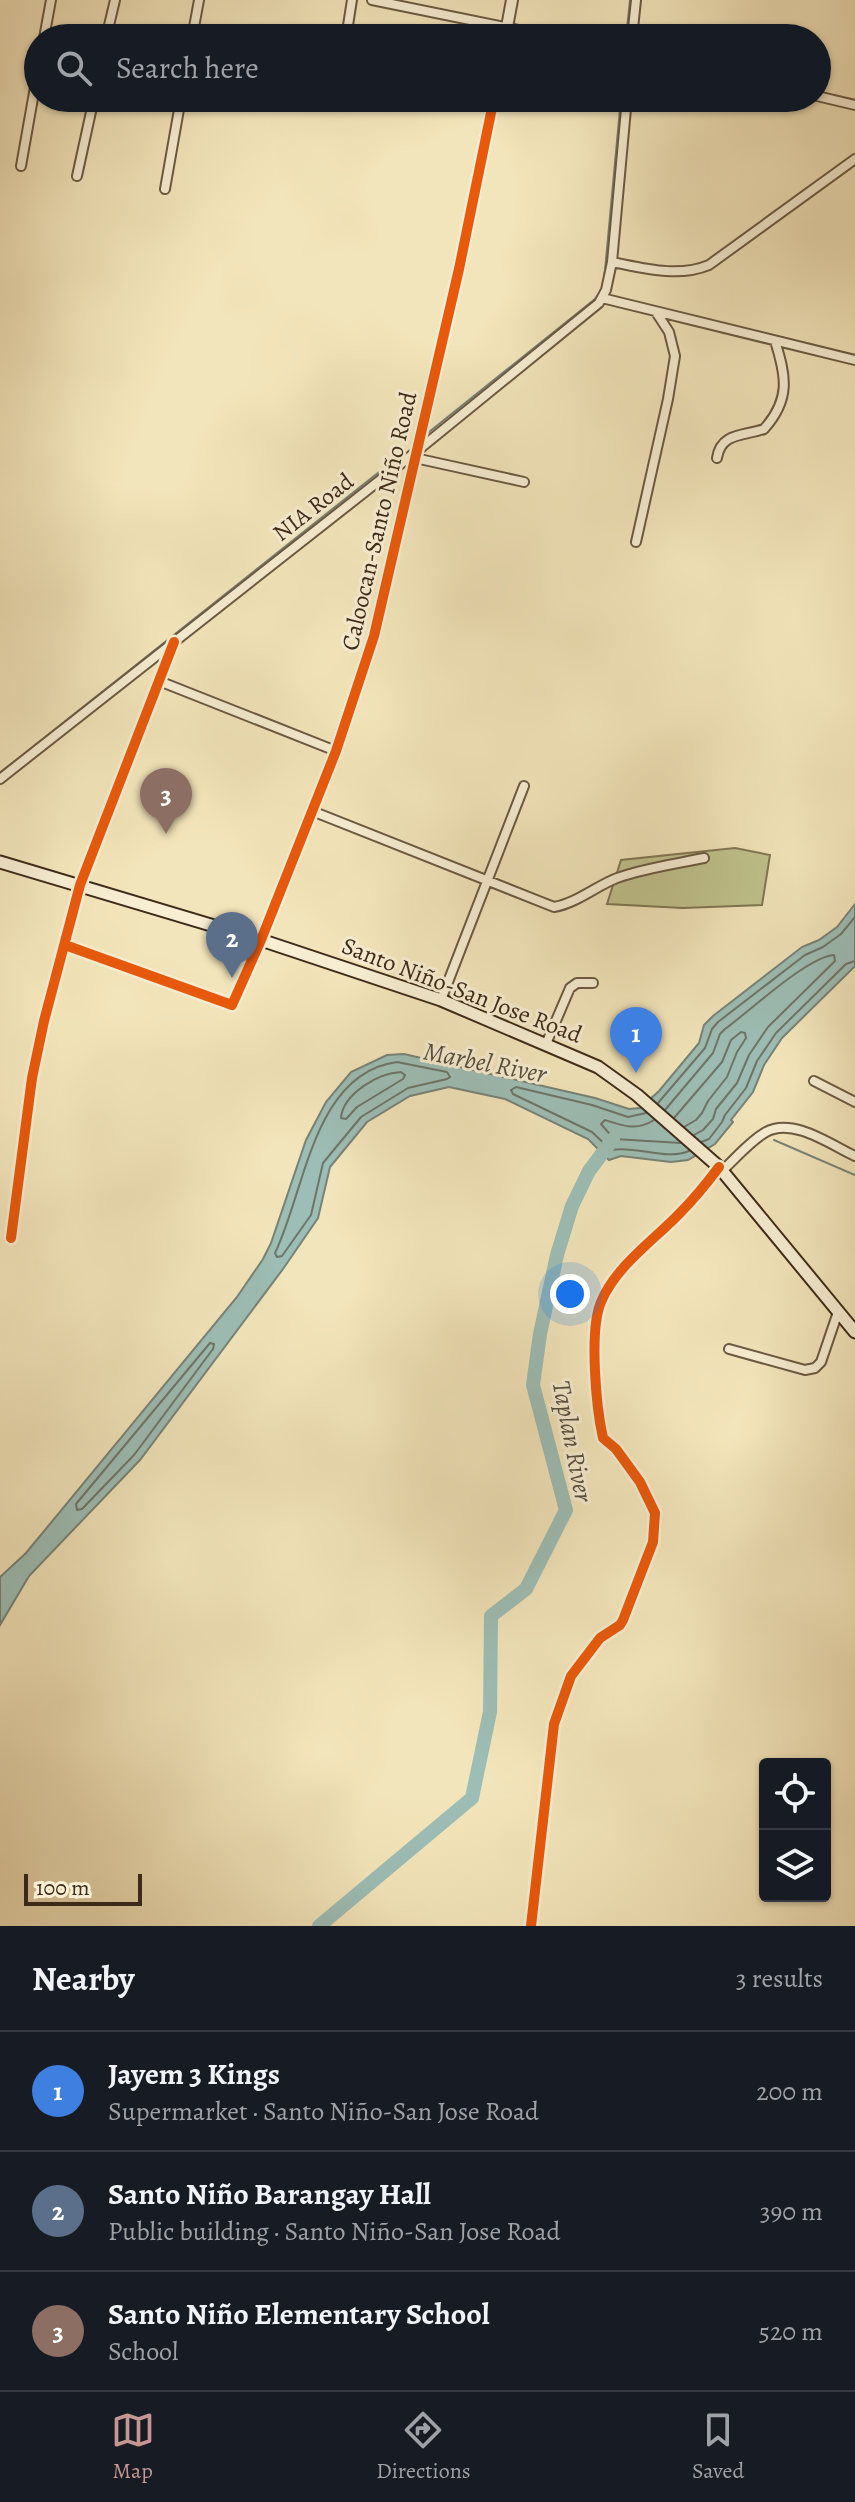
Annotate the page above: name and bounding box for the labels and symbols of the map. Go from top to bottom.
street label: Caloocan-Santo Niño Road [334,388,424,653]
street label: NIA Road [266,465,360,549]
pin: 3 [140,768,192,834]
pin: 2 [206,912,258,978]
street label: Santo Niño-San Jose Road [337,929,587,1051]
pin: 1 [610,1007,662,1073]
water label: Marbel River [421,1033,550,1092]
your location [550,1274,590,1314]
water label: Taplan River [544,1378,602,1506]
scale bar [24,1870,142,1906]

